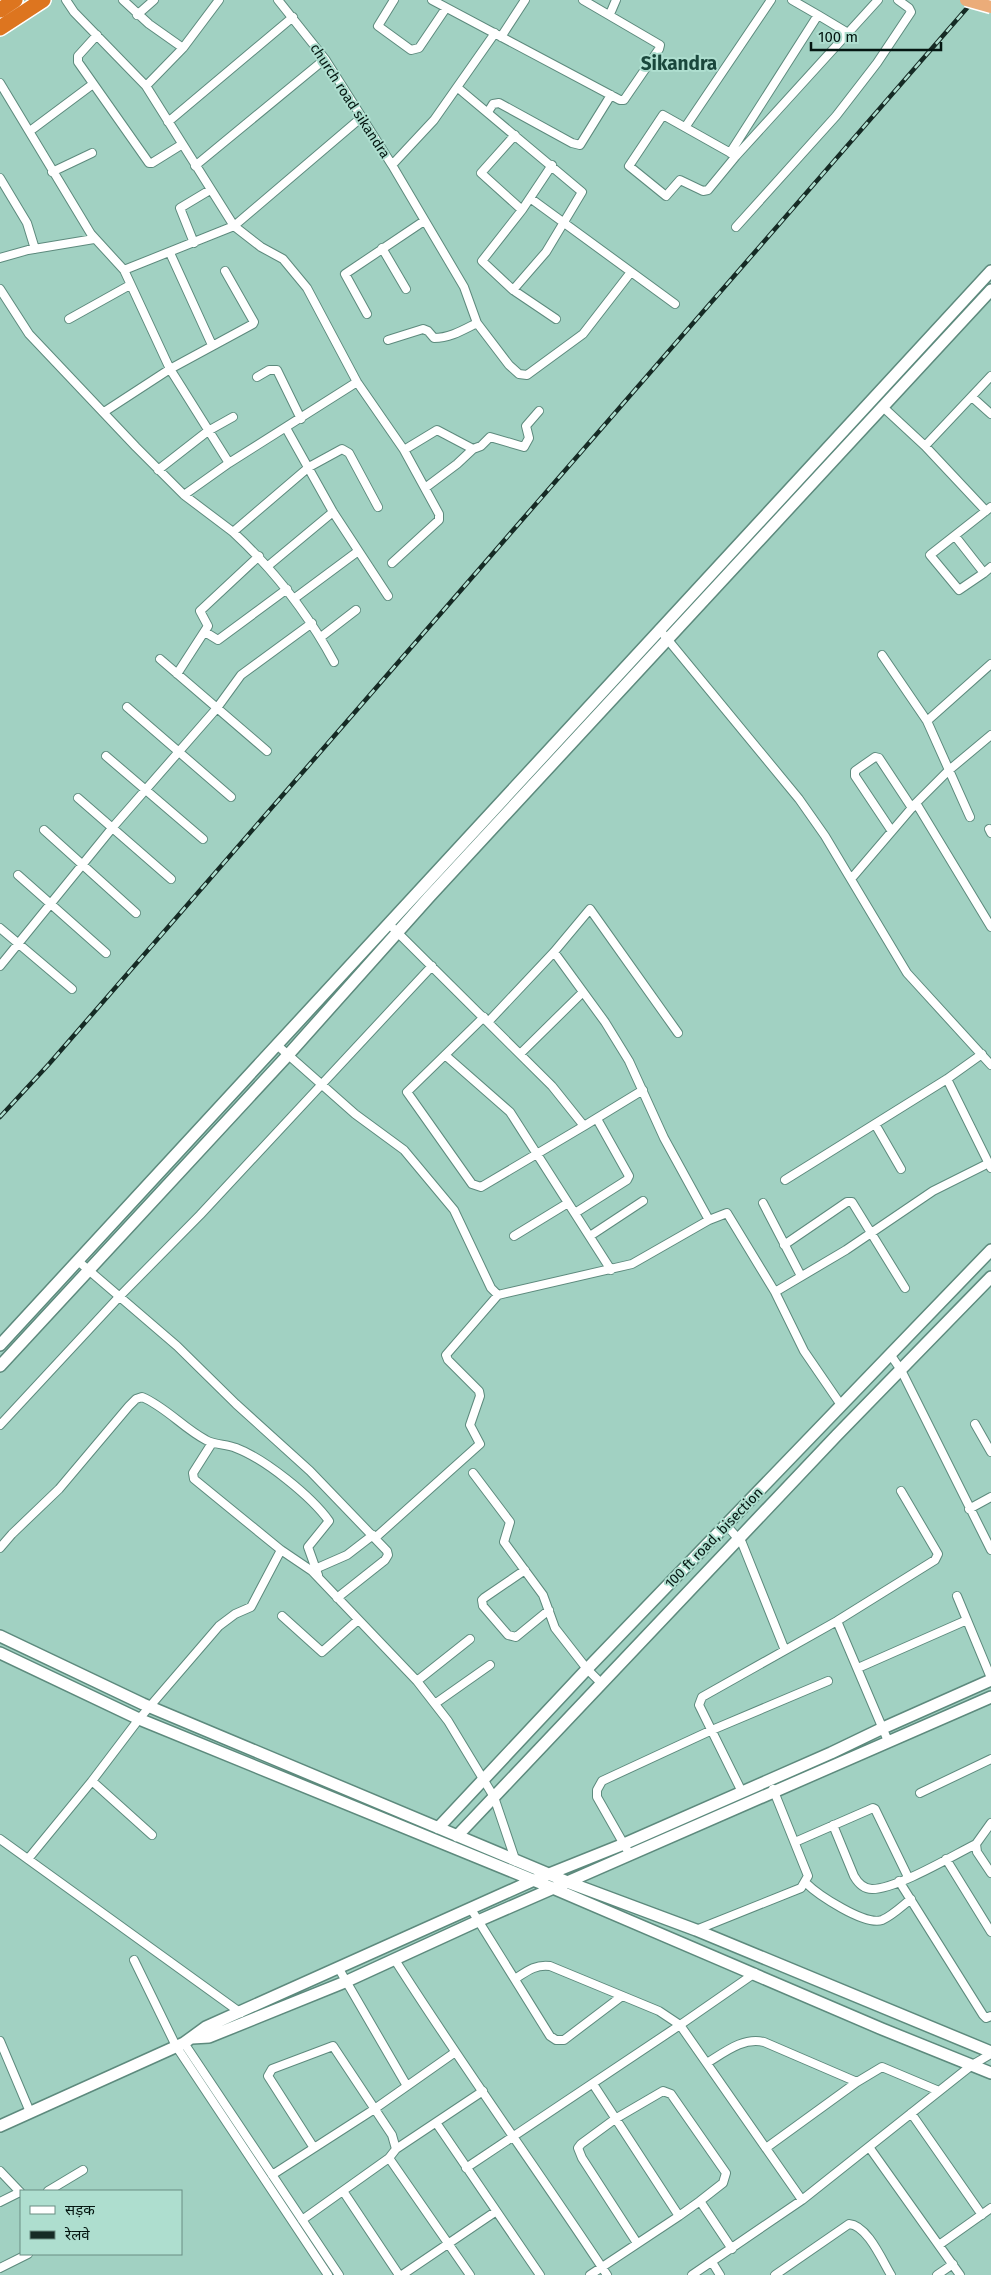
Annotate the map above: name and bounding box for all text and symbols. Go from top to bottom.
scale bar [811,20,941,52]
text: 100 m [818,28,858,46]
street label: church road sikandra [307,40,393,162]
district label: Sikandra [641,52,717,75]
street label: 100 ft road, bisection [662,1484,766,1592]
legend [20,2190,182,2255]
text: सड़क [65,2201,95,2219]
text: रेलवे [64,2226,90,2244]

